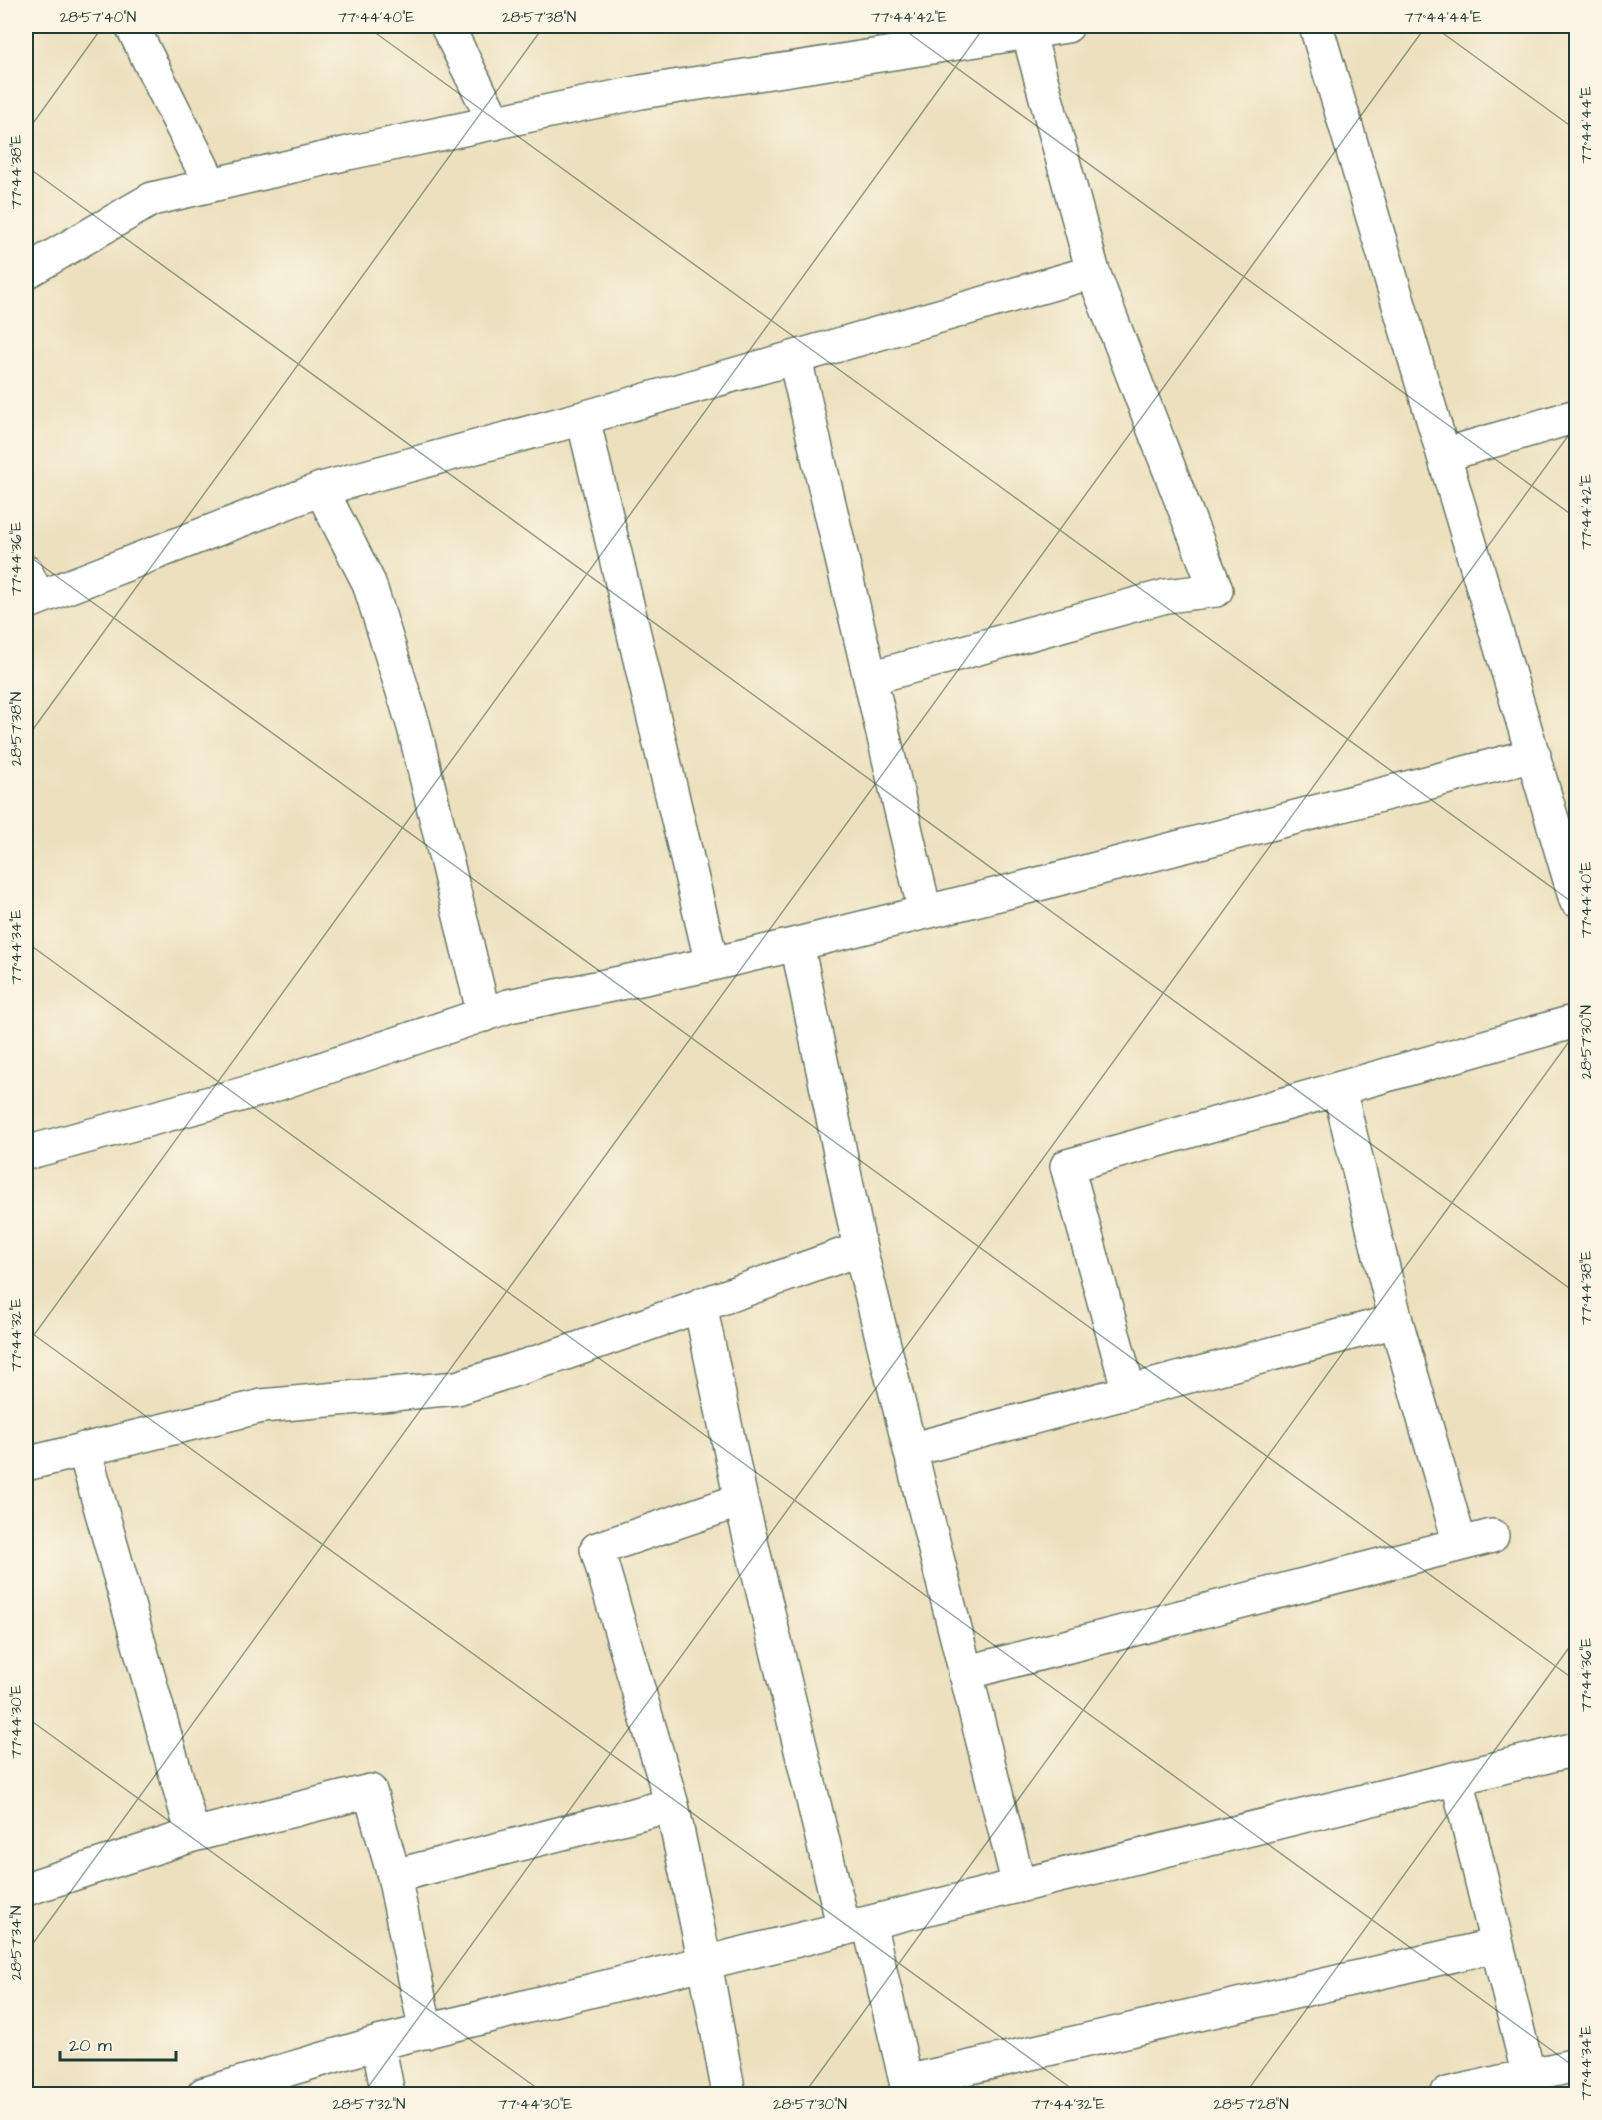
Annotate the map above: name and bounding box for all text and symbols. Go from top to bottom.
text: 28°57'40"N [60,7,136,28]
text: 77°44'40"E [338,7,414,28]
text: 28°57'38"N [502,7,576,28]
text: 77°44'42"E [871,7,947,28]
text: 77°44'44"E [1404,7,1482,28]
text: 77°44'44"E [1576,86,1597,164]
text: 77°44'38"E [6,135,27,209]
text: 77°44'42"E [1576,474,1597,550]
text: 77°44'36"E [6,522,27,596]
text: 28°57'38"N [6,692,27,766]
text: 77°44'40"E [1576,862,1597,938]
text: 77°44'34"E [6,909,27,984]
text: 28°57'30"N [1576,1005,1597,1079]
text: 77°44'38"E [1576,1251,1597,1325]
text: 77°44'32"E [6,1298,27,1372]
text: 77°44'36"E [1576,1638,1597,1712]
text: 77°44'30"E [6,1685,27,1759]
text: 28°57'34"N [6,1906,27,1980]
scale bar [60,2024,176,2062]
text: 77°44'34"E [1576,2025,1597,2100]
text: 20 m [69,2033,112,2058]
text: 28°57'32"N [332,2094,406,2115]
text: 77°44'30"E [498,2094,572,2115]
text: 28°57'30"N [773,2094,847,2115]
text: 77°44'32"E [1031,2094,1105,2115]
text: 28°57'28"N [1213,2094,1289,2115]

